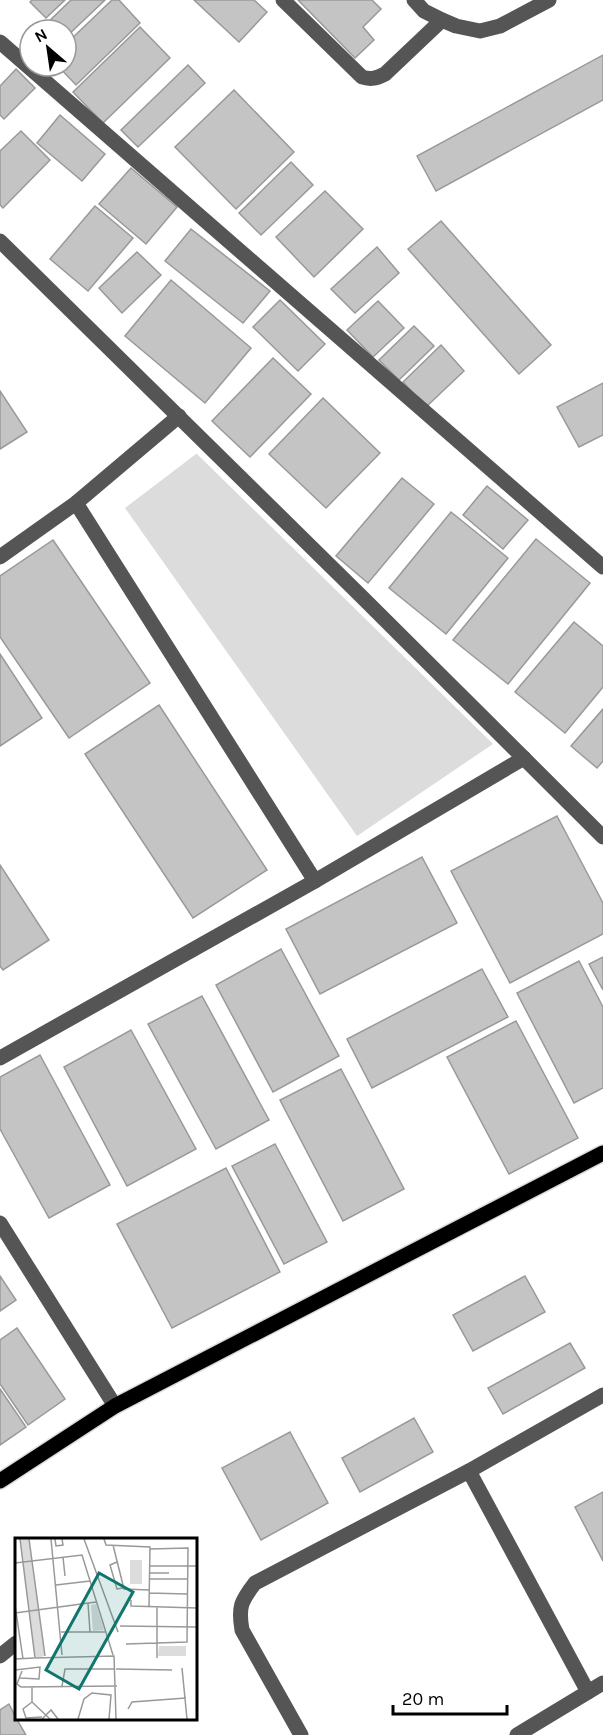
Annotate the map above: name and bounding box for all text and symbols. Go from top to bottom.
north arrow [18,18,78,78]
text: N [31,24,51,46]
inset map [15,1538,196,1720]
scale bar [393,1678,507,1716]
text: 20 m [402,1688,444,1710]

